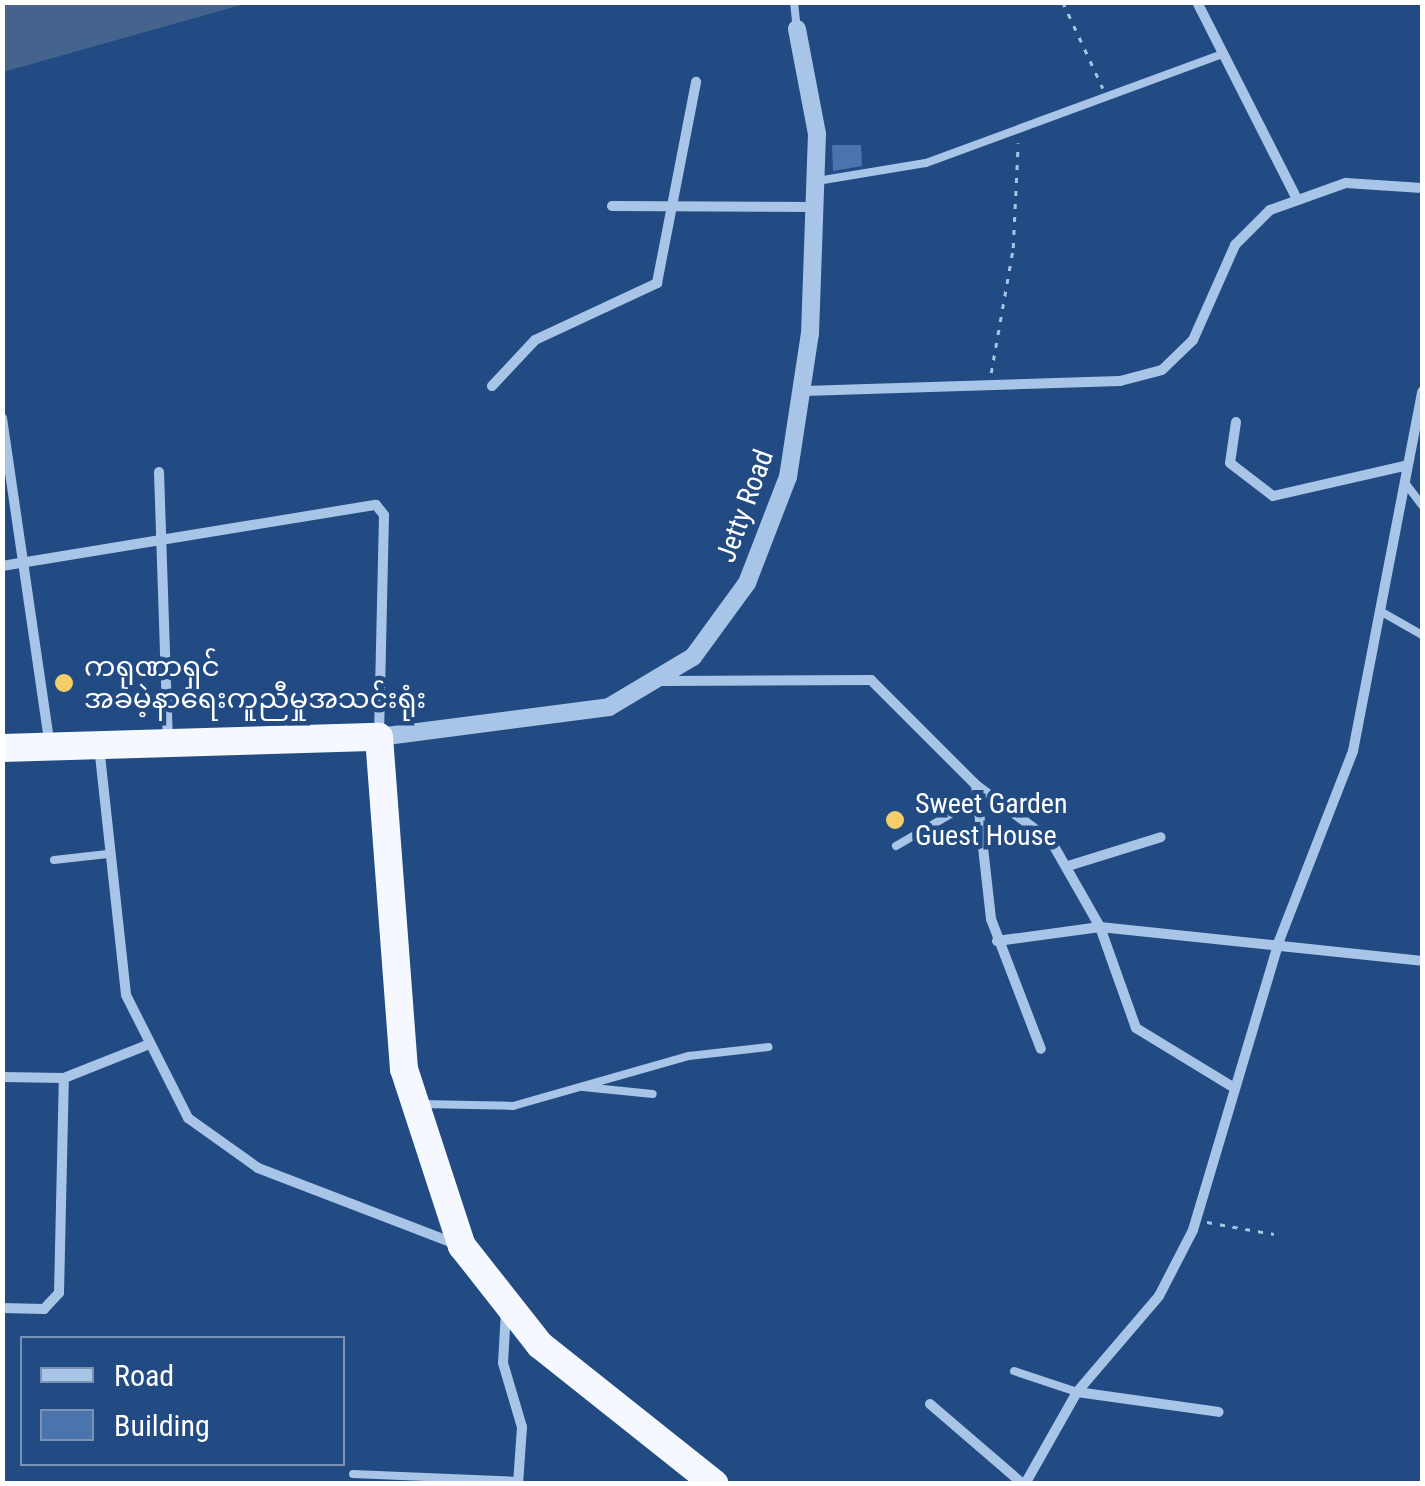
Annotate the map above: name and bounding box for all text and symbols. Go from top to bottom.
street label: Jetty Road [709,445,781,567]
place label: ကရုဏာရှင် အခမဲ့နာရေးကူညီမှုအသင်းရုံး [84,650,426,716]
marker: ကရုဏာရှင် အခမဲ့နာရေးကူညီမှုအသင်းရုံး [53,672,75,694]
place label: Sweet Garden Guest House [915,787,1067,853]
marker: Sweet Garden Guest House [884,809,906,831]
legend [20,1336,345,1466]
text: Road [114,1358,174,1393]
text: Building [114,1408,210,1443]

